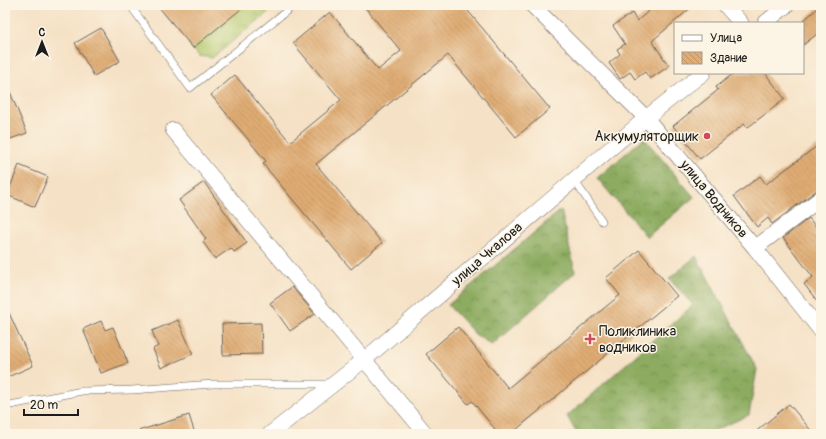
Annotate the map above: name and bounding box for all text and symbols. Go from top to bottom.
north arrow [22,22,62,62]
legend [674,22,804,74]
text: С [39,26,46,39]
text: Улица [710,31,742,46]
text: Здание [710,51,747,66]
place label: Аккумуляторщик [594,128,699,145]
marker: Аккумуляторщик [702,131,712,141]
street label: улица Водников [676,156,752,242]
street label: улица Чкалова [447,219,526,290]
place label: Поликлиника водников [599,323,676,356]
marker: Поликлиника водников [584,333,596,345]
scale bar [24,391,78,417]
text: 20 m [30,398,59,413]

